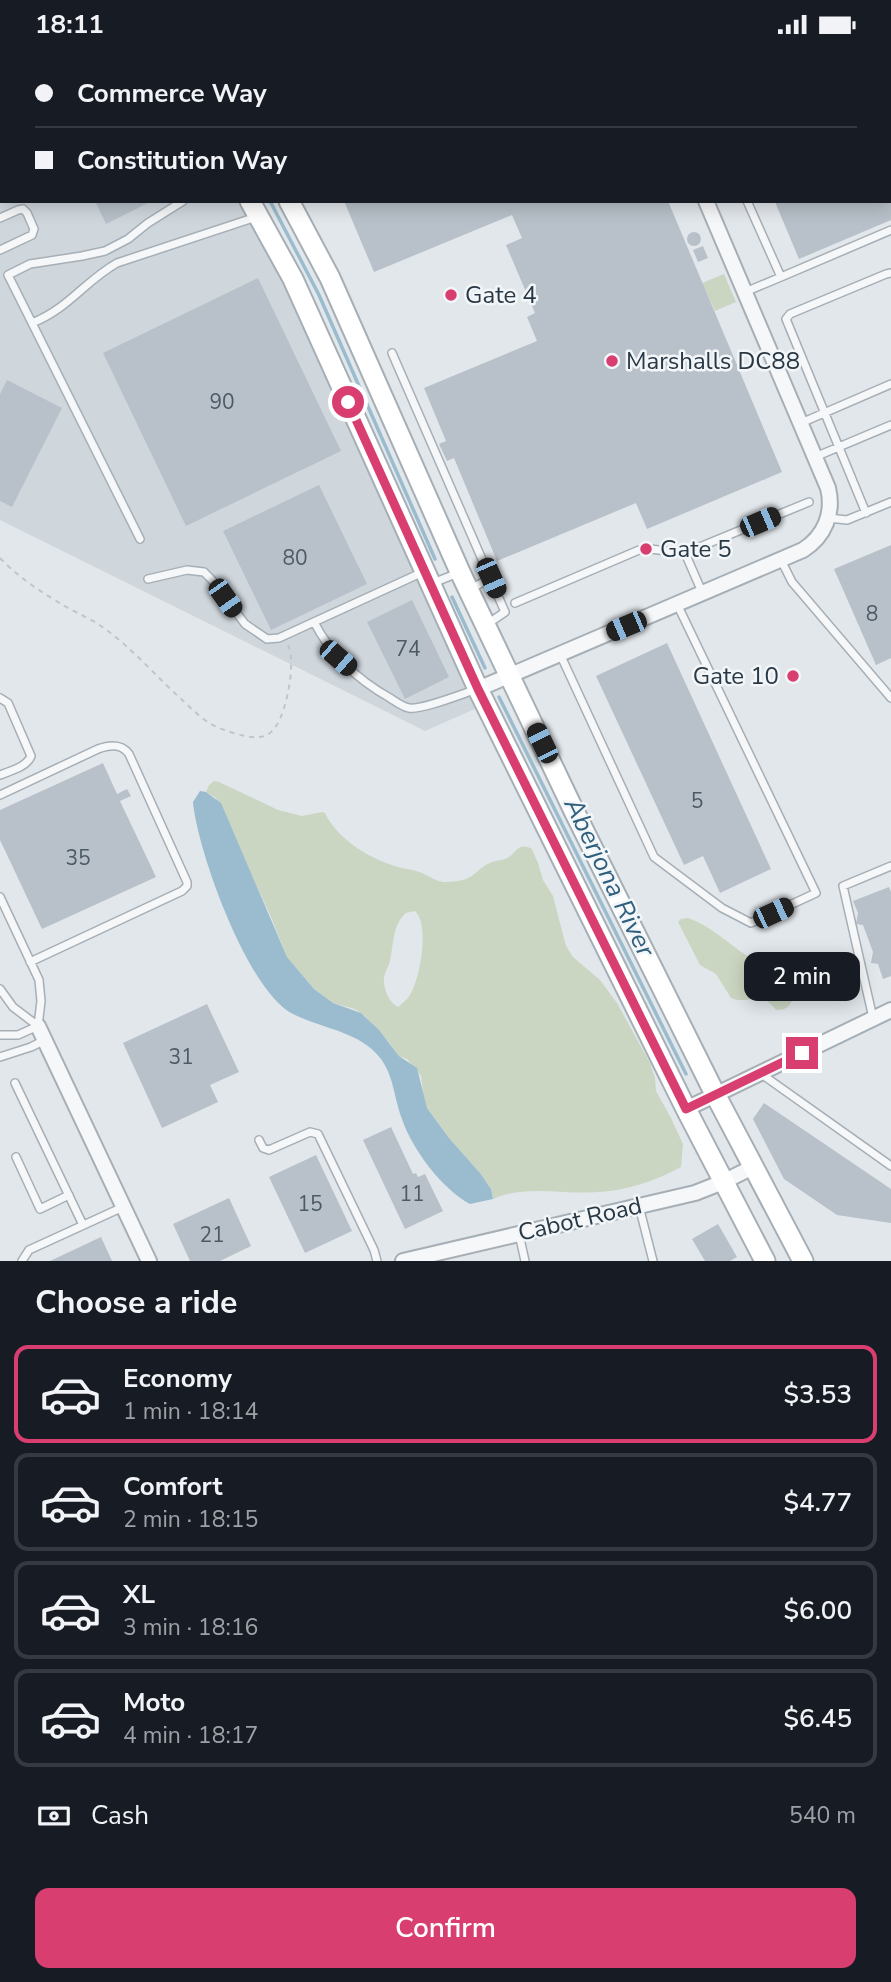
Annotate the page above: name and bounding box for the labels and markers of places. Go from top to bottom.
place label: Gate 4 [465,279,537,311]
marker: Gate 4 [443,287,459,303]
place label: Marshalls DC88 [626,345,800,377]
marker: Marshalls DC88 [604,353,620,369]
place label: Gate 5 [660,533,732,565]
marker: Gate 5 [638,541,654,557]
place label: Gate 10 [693,660,779,692]
marker: Gate 10 [785,668,801,684]

